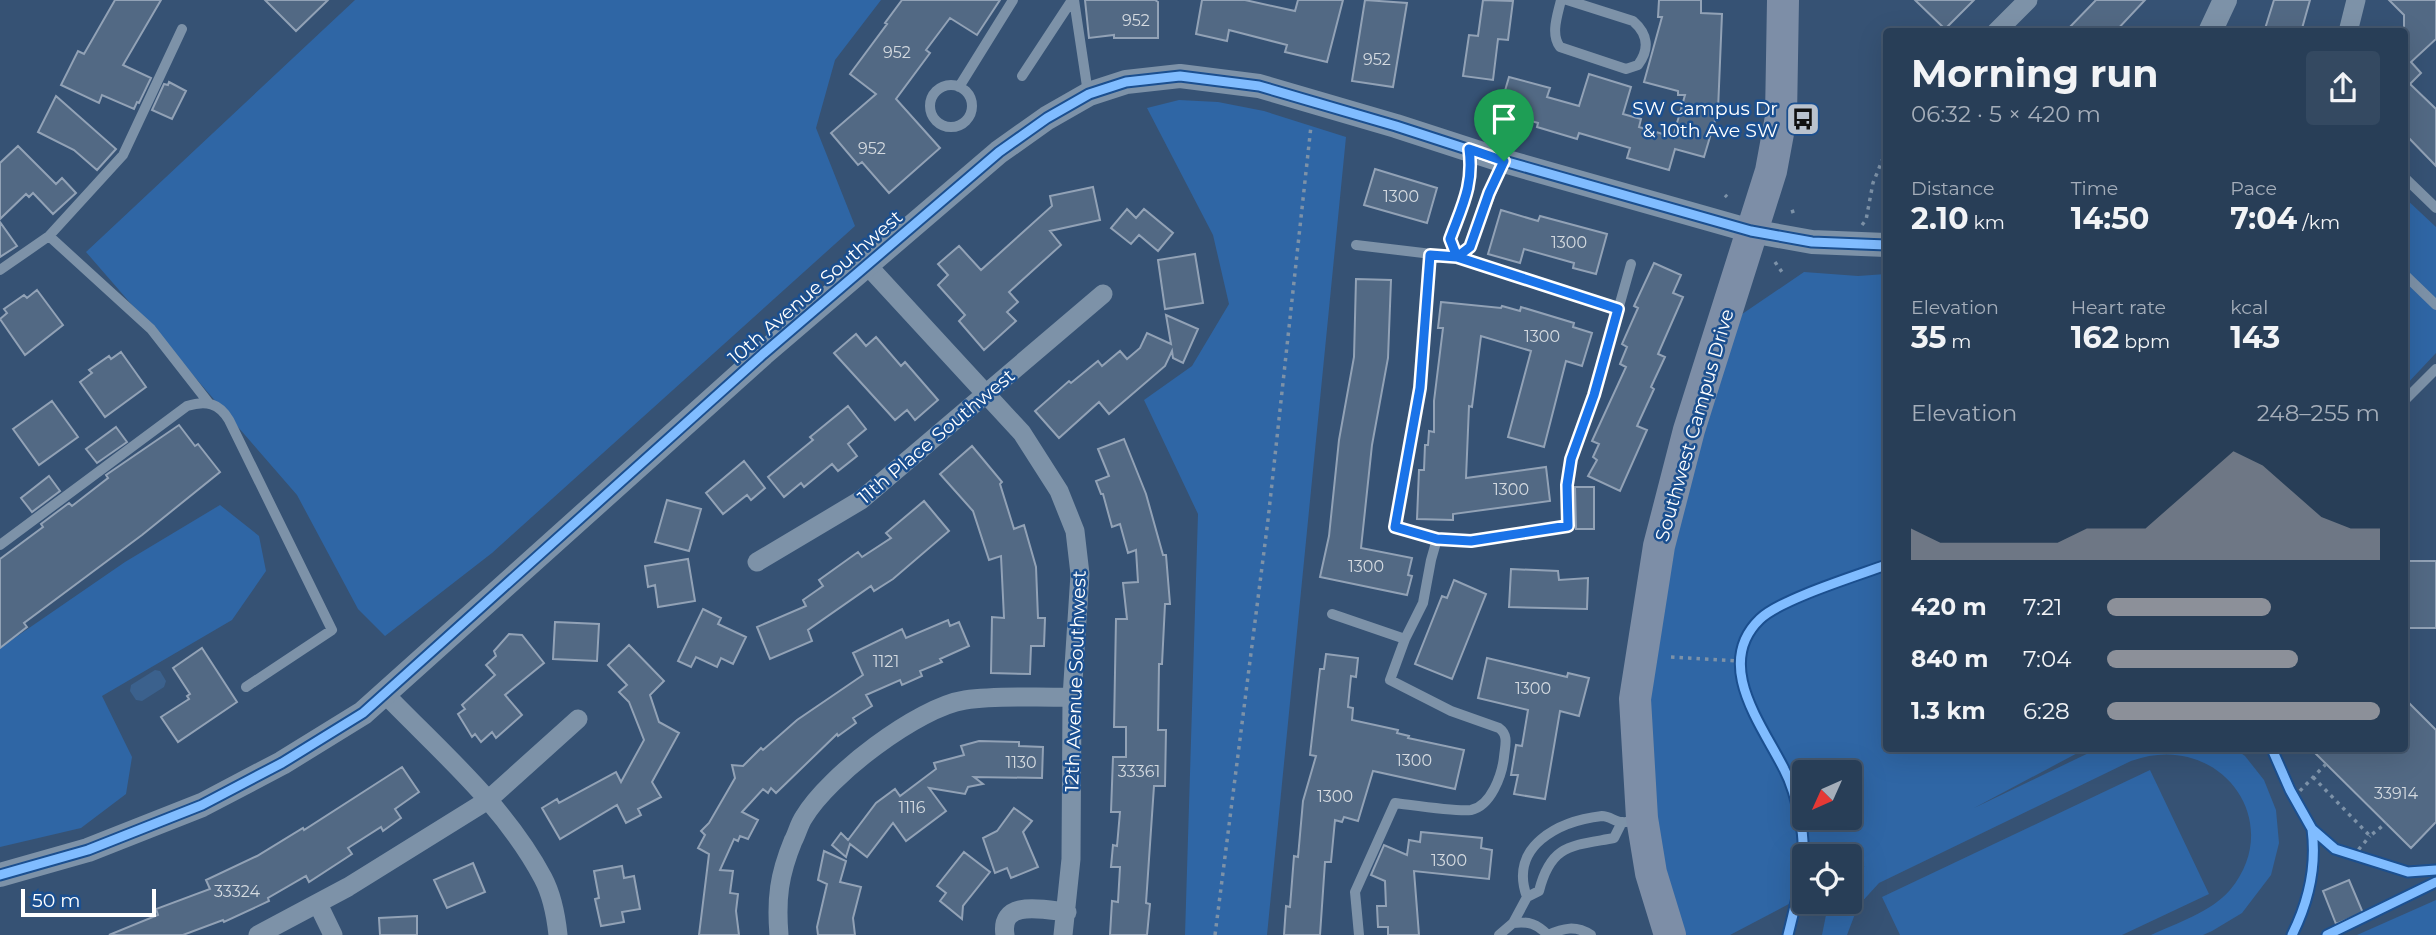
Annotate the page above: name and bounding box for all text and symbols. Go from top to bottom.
house number: 952 [1122,11,1150,30]
house number: 952 [883,43,911,62]
house number: 952 [1363,50,1391,69]
text: Morning run [1911,50,2159,97]
button: share [2306,51,2380,125]
pin [1474,89,1534,161]
place label: SW Campus Dr & 10th Ave SW [1632,97,1778,142]
icon: arrive [1485,100,1523,138]
bus stop icon: SW Campus Dr & 10th Ave SW [1784,100,1822,138]
text: 06:32 · 5 × 420 m [1911,100,2101,128]
house number: 952 [858,139,886,158]
text: Distance [1911,177,1994,200]
text: Time [2071,177,2118,200]
text: Pace [2230,177,2277,200]
house number: 1300 [1383,187,1419,206]
text: 2.10 [1911,200,1969,237]
text: 14:50 [2071,200,2149,237]
text: 7:04 [2230,200,2297,237]
street label: 10th Avenue Southwest [723,205,907,369]
text: km [1969,211,2005,234]
text: /km [2297,211,2340,234]
house number: 1300 [1551,233,1587,252]
text: Elevation [1911,296,1999,319]
text: Heart rate [2071,296,2166,319]
text: kcal [2230,296,2268,319]
street label: Southwest Campus Drive [1650,306,1739,544]
text: 35 [1911,319,1946,356]
text: 162 [2071,319,2119,356]
text: 143 [2230,319,2280,356]
house number: 1300 [1524,327,1560,346]
text: m [1946,330,1971,353]
text: bpm [2119,330,2170,353]
street label: 11th Place Southwest [853,364,1020,509]
text: Elevation [1911,399,2017,427]
text: 248–255 m [2257,399,2380,427]
house number: 1300 [1493,480,1529,499]
house number: 1300 [1348,557,1384,576]
street label: 12th Avenue Southwest [1060,570,1091,792]
text: 420 m [1911,593,1987,621]
text: 7:21 [2023,593,2062,621]
text: 840 m [1911,645,1988,673]
text: 7:04 [2023,645,2071,673]
house number: 1121 [873,652,899,671]
house number: 1300 [1515,679,1551,698]
text: 1.3 km [1911,697,1986,725]
text: 6:28 [2023,697,2070,725]
house number: 1300 [1396,751,1432,770]
house number: 1130 [1005,753,1037,772]
north arrow [1792,760,1862,830]
map controls [1792,760,1862,914]
house number: 33361 [1118,762,1160,781]
house number: 33914 [2374,784,2418,803]
house number: 1300 [1317,787,1353,806]
house number: 1116 [898,798,926,817]
button: locate [1792,844,1862,914]
house number: 1300 [1431,851,1467,870]
house number: 33324 [214,882,260,901]
scale bar [21,886,156,918]
text: 50 m [32,889,80,912]

